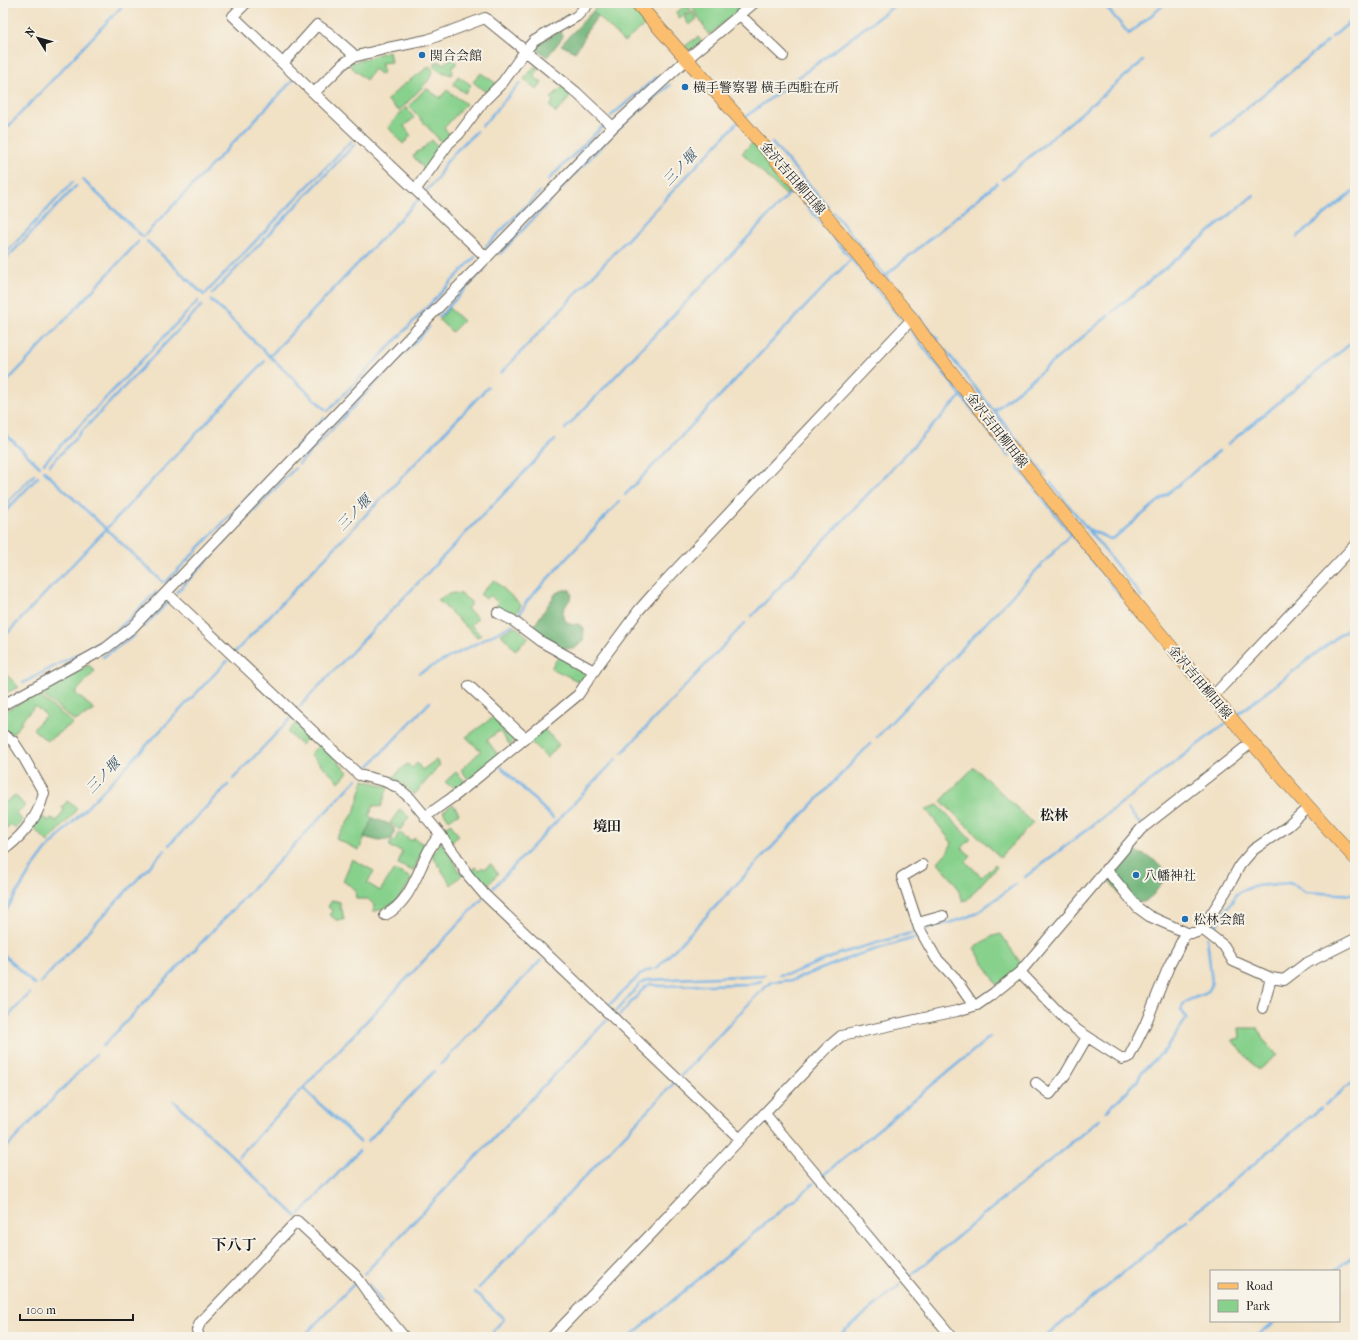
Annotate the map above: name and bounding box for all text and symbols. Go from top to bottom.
north arrow [18,18,58,58]
text: N [23,25,39,40]
place label: 関合会館 [430,48,482,63]
marker: 関合会館 [417,50,427,60]
place label: 横手警察署 横手西駐在所 [693,80,839,95]
marker: 横手警察署 横手西駐在所 [680,82,690,92]
street label: 金沢吉田柳田線 [757,139,829,217]
water label: 三ノ堰 [659,145,702,189]
street label: 金沢吉田柳田線 [963,390,1031,470]
water label: 三ノ堰 [333,491,376,534]
street label: 金沢吉田柳田線 [1165,642,1235,722]
water label: 三ノ堰 [82,754,125,797]
district label: 松林 [1040,807,1068,824]
district label: 境田 [593,818,621,835]
place label: 八幡神社 [1144,868,1196,883]
marker: 八幡神社 [1131,870,1141,880]
place label: 松林会館 [1193,912,1245,927]
marker: 松林会館 [1180,914,1190,924]
district label: 下八丁 [211,1236,257,1254]
legend [1210,1270,1340,1322]
text: Road [1246,1279,1273,1293]
scale bar [20,1296,133,1322]
text: Park [1246,1299,1271,1313]
text: 100 m [26,1303,56,1317]

